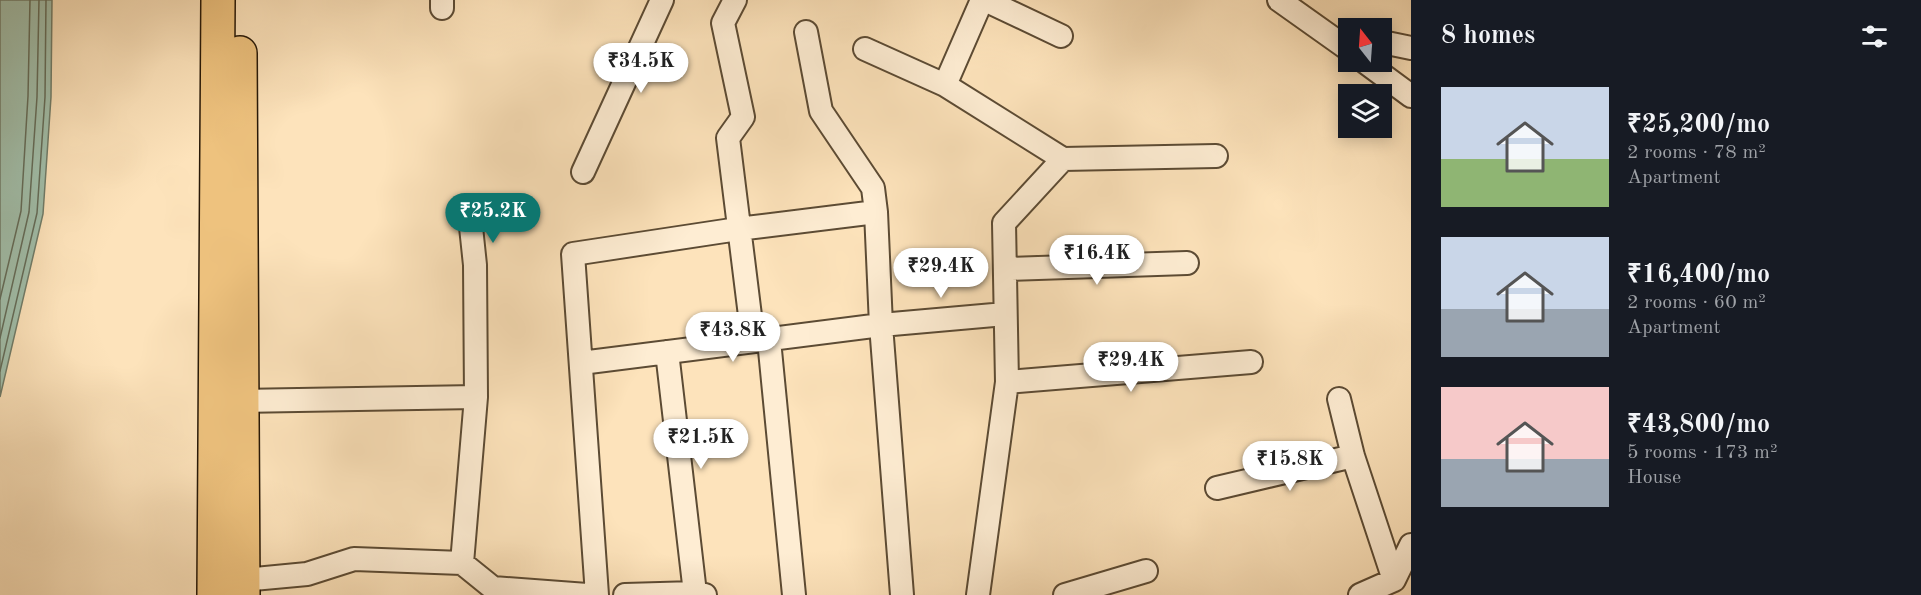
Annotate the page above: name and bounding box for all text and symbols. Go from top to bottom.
north arrow [1338,18,1392,72]
map controls [1338,18,1392,138]
icon: filters [1858,20,1891,53]
text: 8 homes [1441,23,1535,49]
pin: ₹34.5K [592,43,690,94]
text: ₹34.5K [607,52,675,72]
button: layers [1338,84,1392,138]
icon: home [1489,111,1561,183]
text: ₹25,200/mo [1627,112,1770,138]
text: 2 rooms · 78 m² [1627,143,1766,163]
text: Apartment [1627,168,1721,188]
pin: ₹25.2K [444,193,542,244]
text: ₹25.2K [459,202,527,222]
pin: ₹16.4K [1048,235,1146,286]
text: ₹16.4K [1063,244,1131,264]
pin: ₹29.4K [892,248,990,299]
text: ₹29.4K [907,257,975,277]
icon: home [1489,261,1561,333]
text: ₹16,400/mo [1627,262,1770,288]
text: 2 rooms · 60 m² [1627,293,1766,313]
pin: ₹43.8K [684,312,782,363]
text: Apartment [1627,318,1721,338]
text: ₹43.8K [699,321,767,341]
pin: ₹29.4K [1082,342,1180,393]
text: ₹29.4K [1097,351,1165,371]
icon: home [1489,411,1561,483]
text: ₹43,800/mo [1627,412,1770,438]
pin: ₹21.5K [652,419,750,470]
text: ₹21.5K [667,428,735,448]
pin: ₹15.8K [1241,441,1339,492]
text: 5 rooms · 173 m² [1627,443,1777,463]
text: ₹15.8K [1256,450,1324,470]
text: House [1627,468,1681,488]

